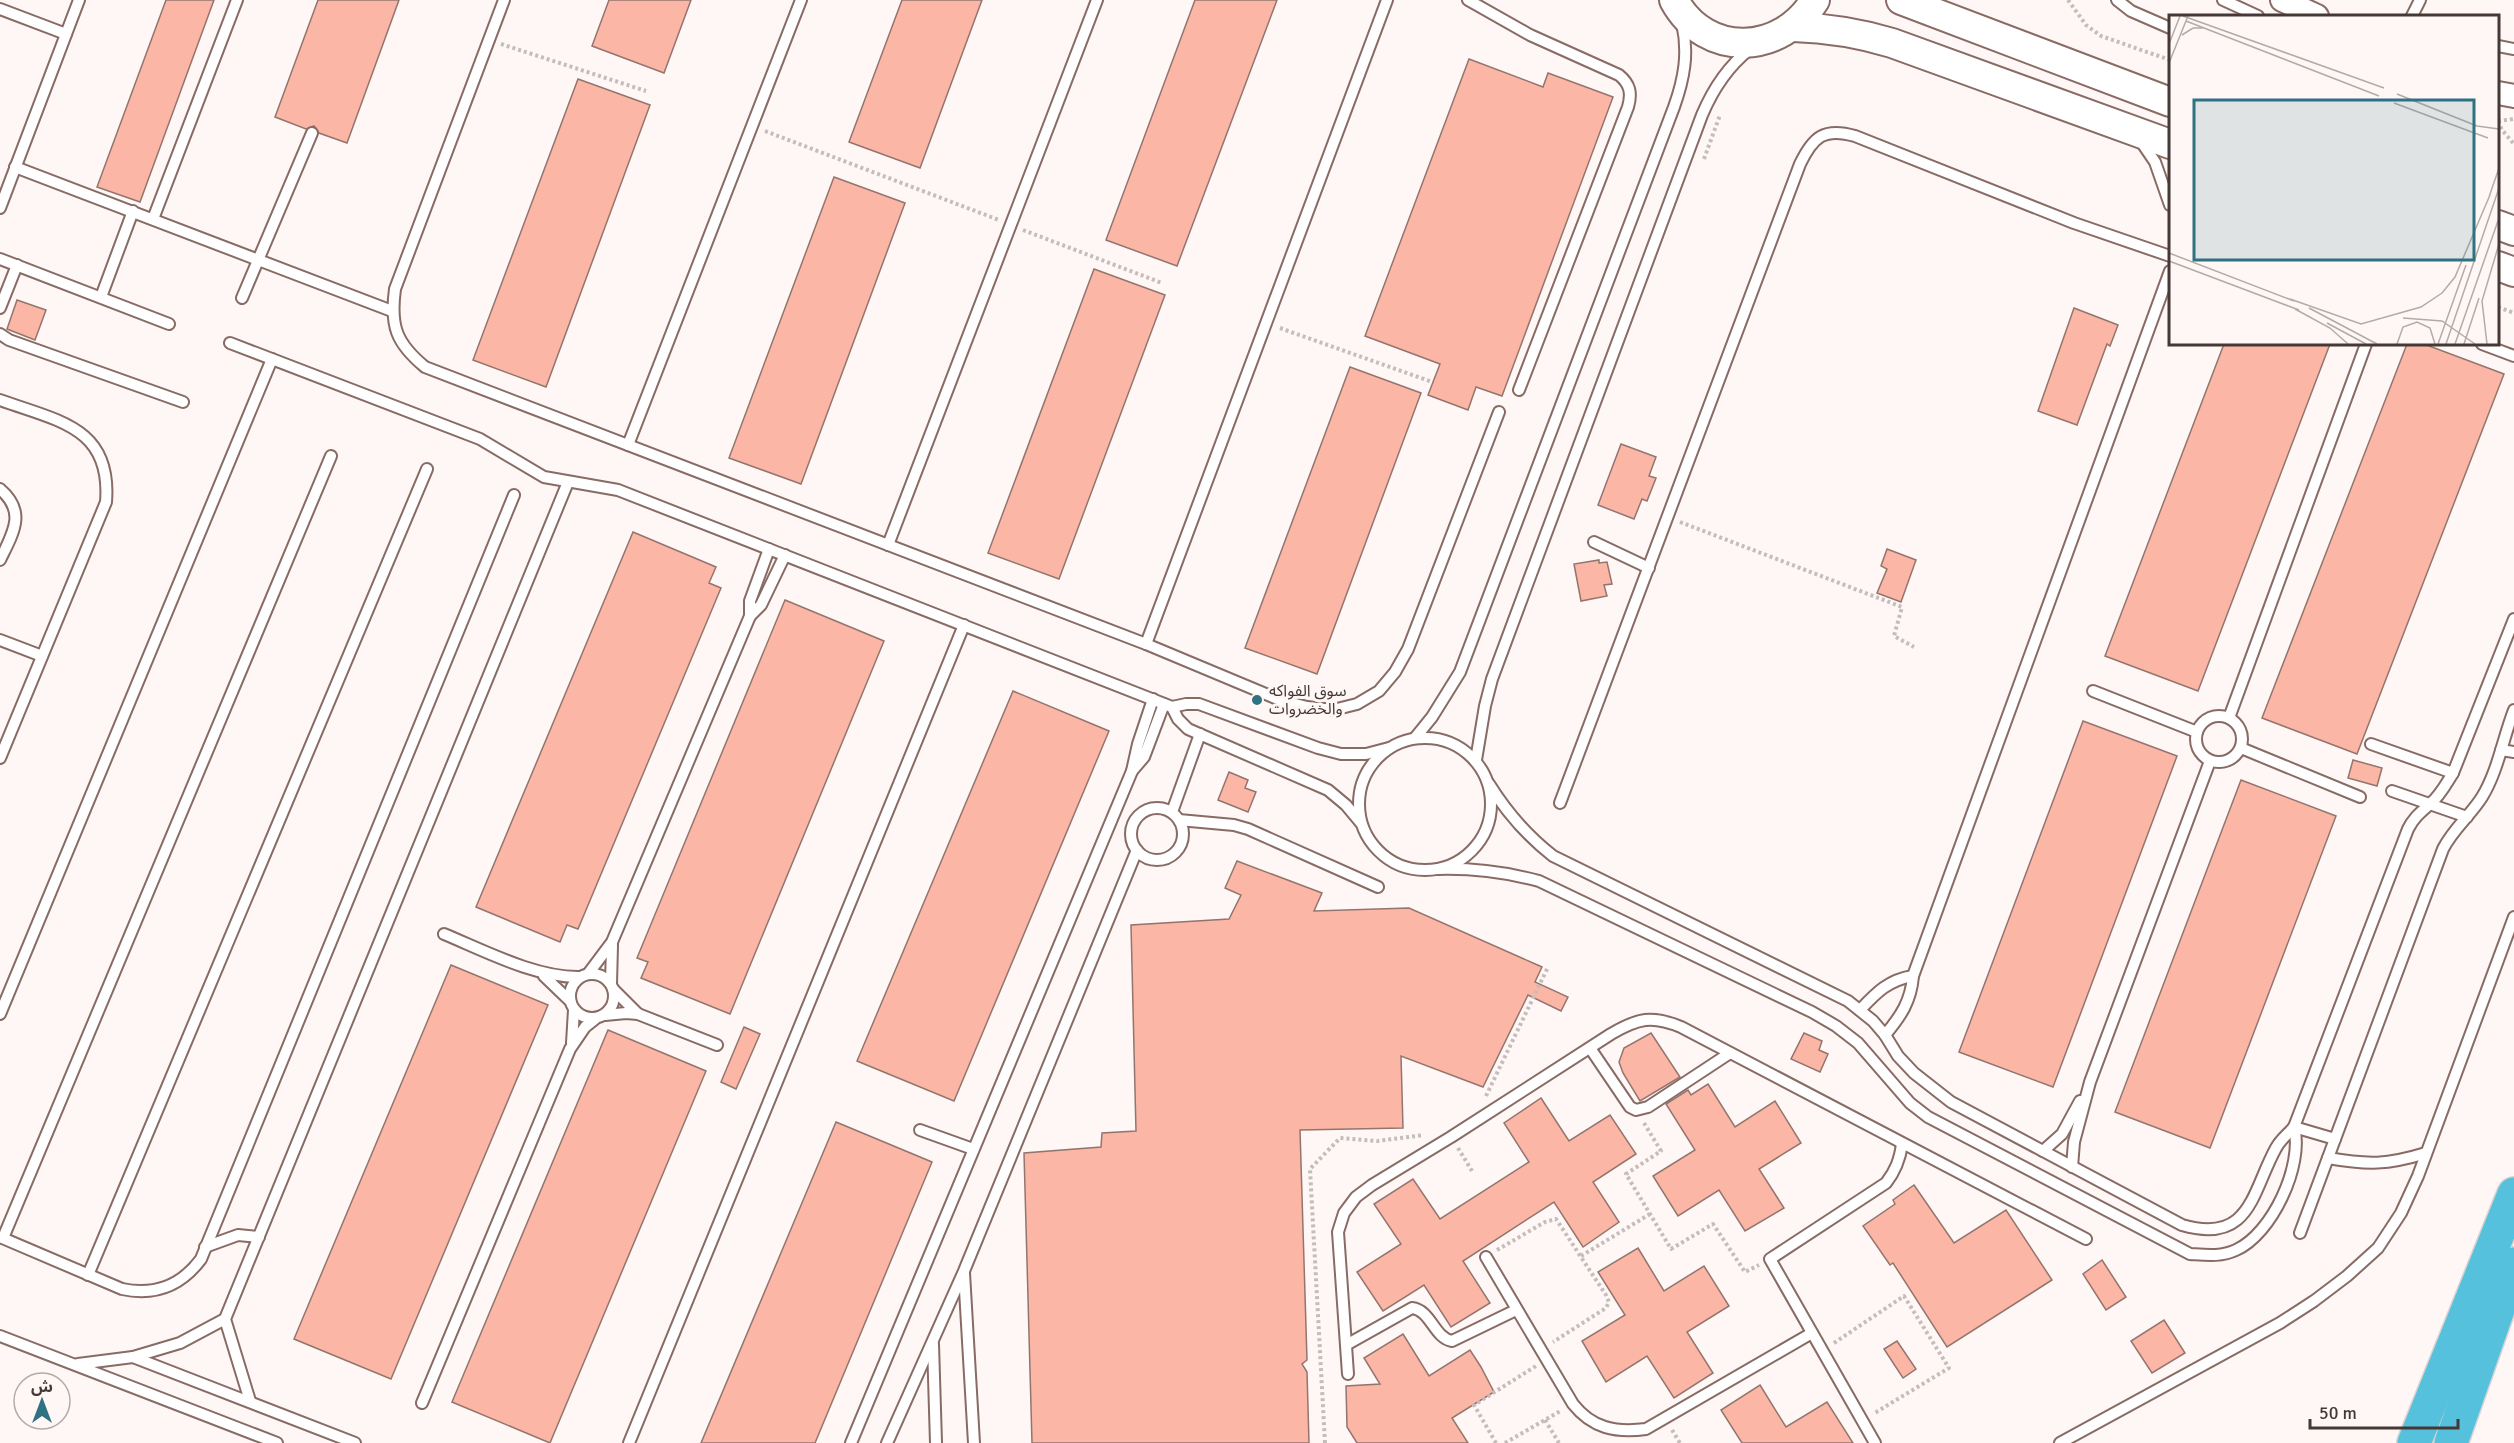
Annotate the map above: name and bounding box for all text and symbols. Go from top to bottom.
inset map [2169,15,2499,345]
place label: سوق الفواكه والخضروات [1269,681,1347,719]
marker: سوق الفواكه والخضروات [1250,693,1264,707]
north arrow [12,1371,72,1431]
text: ش [31,1377,53,1397]
scale bar [2310,1392,2458,1430]
text: 50 m [2319,1402,2357,1424]

